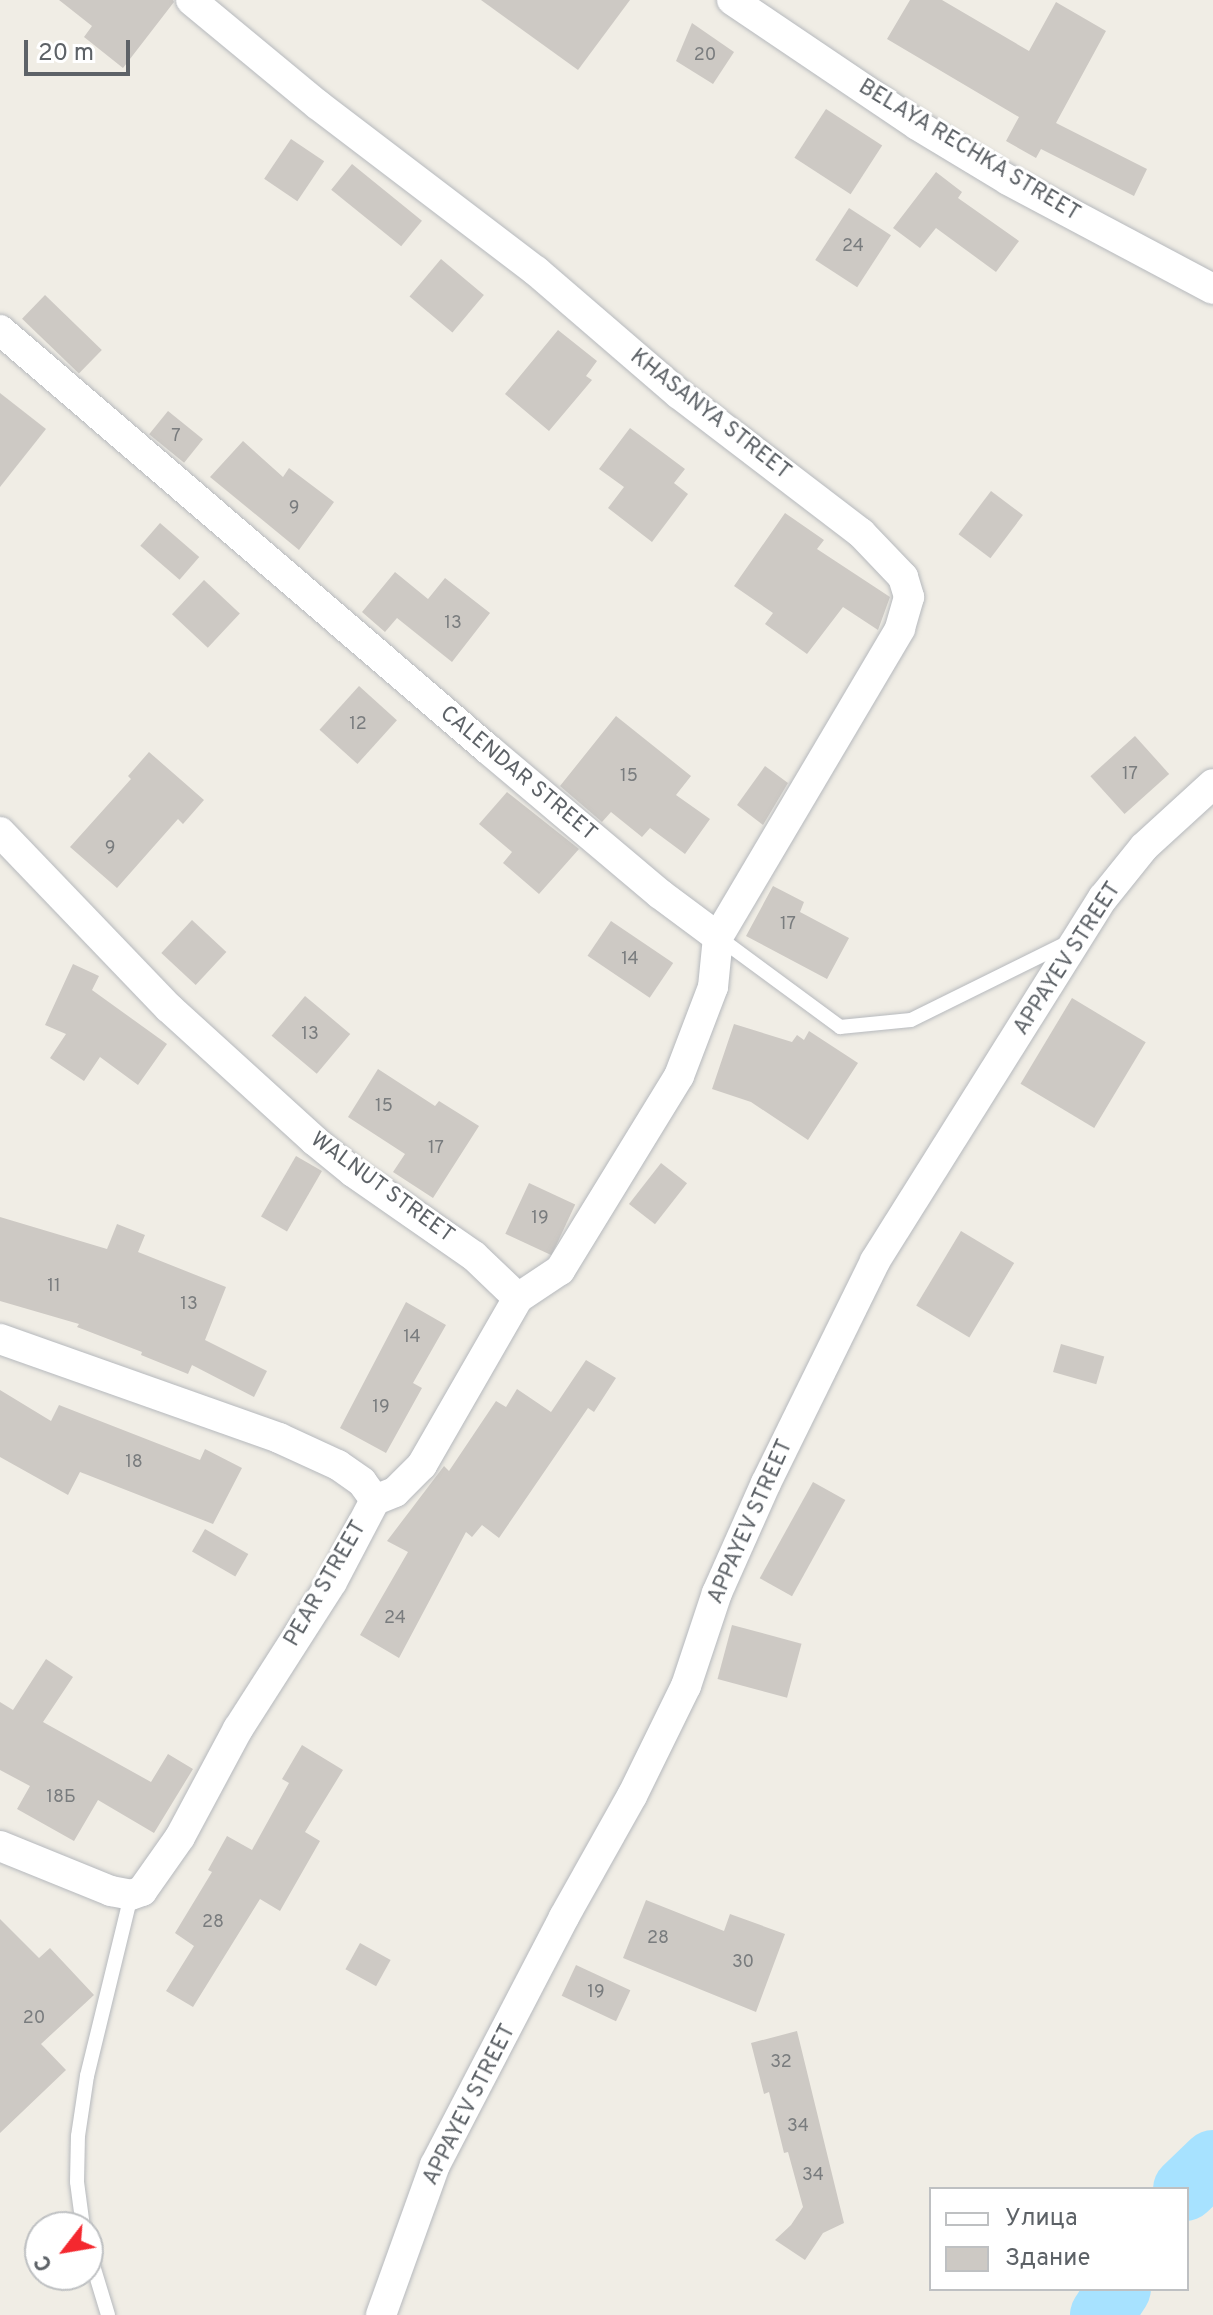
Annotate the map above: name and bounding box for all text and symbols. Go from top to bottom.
scale bar [28,24,134,74]
text: 20 m [38,39,94,69]
house number: 20 [694,45,716,67]
street label: BELAYA RECHKA STREET [853,74,1085,228]
house number: 24 [842,236,864,258]
street label: KHASANYA STREET [624,344,796,486]
house number: 7 [171,426,181,448]
house number: 9 [289,498,299,520]
house number: 13 [444,613,462,635]
street label: CALENDAR STREET [434,701,602,847]
house number: 12 [349,714,367,736]
house number: 17 [1122,764,1138,786]
house number: 15 [620,766,638,788]
house number: 9 [105,838,115,860]
street label: APPAYEV STREET [1008,877,1128,1041]
house number: 17 [780,914,796,936]
house number: 14 [621,949,639,971]
house number: 13 [301,1024,319,1046]
house number: 15 [375,1096,393,1118]
street label: WALNUT STREET [305,1127,459,1249]
house number: 17 [428,1138,444,1160]
house number: 19 [531,1208,549,1230]
house number: 11 [47,1276,61,1298]
house number: 13 [180,1294,198,1316]
house number: 14 [403,1327,421,1349]
house number: 19 [372,1397,390,1419]
street label: APPAYEV STREET [703,1435,799,1609]
house number: 18 [125,1452,143,1474]
street label: PEAR STREET [279,1517,373,1651]
house number: 24 [384,1608,406,1630]
house number: 18Б [46,1787,76,1809]
house number: 28 [202,1912,224,1934]
house number: 28 [647,1928,669,1950]
house number: 30 [732,1952,754,1974]
house number: 19 [587,1982,605,2004]
house number: 20 [23,2008,45,2030]
street label: APPAYEV STREET [418,2020,522,2190]
house number: 32 [770,2052,792,2074]
house number: 34 [787,2116,809,2138]
house number: 34 [802,2165,824,2187]
legend [929,2187,1189,2291]
text: Улица [1005,2204,1078,2234]
north arrow [24,2211,104,2291]
text: Здание [1005,2244,1091,2274]
text: С [30,2250,60,2276]

